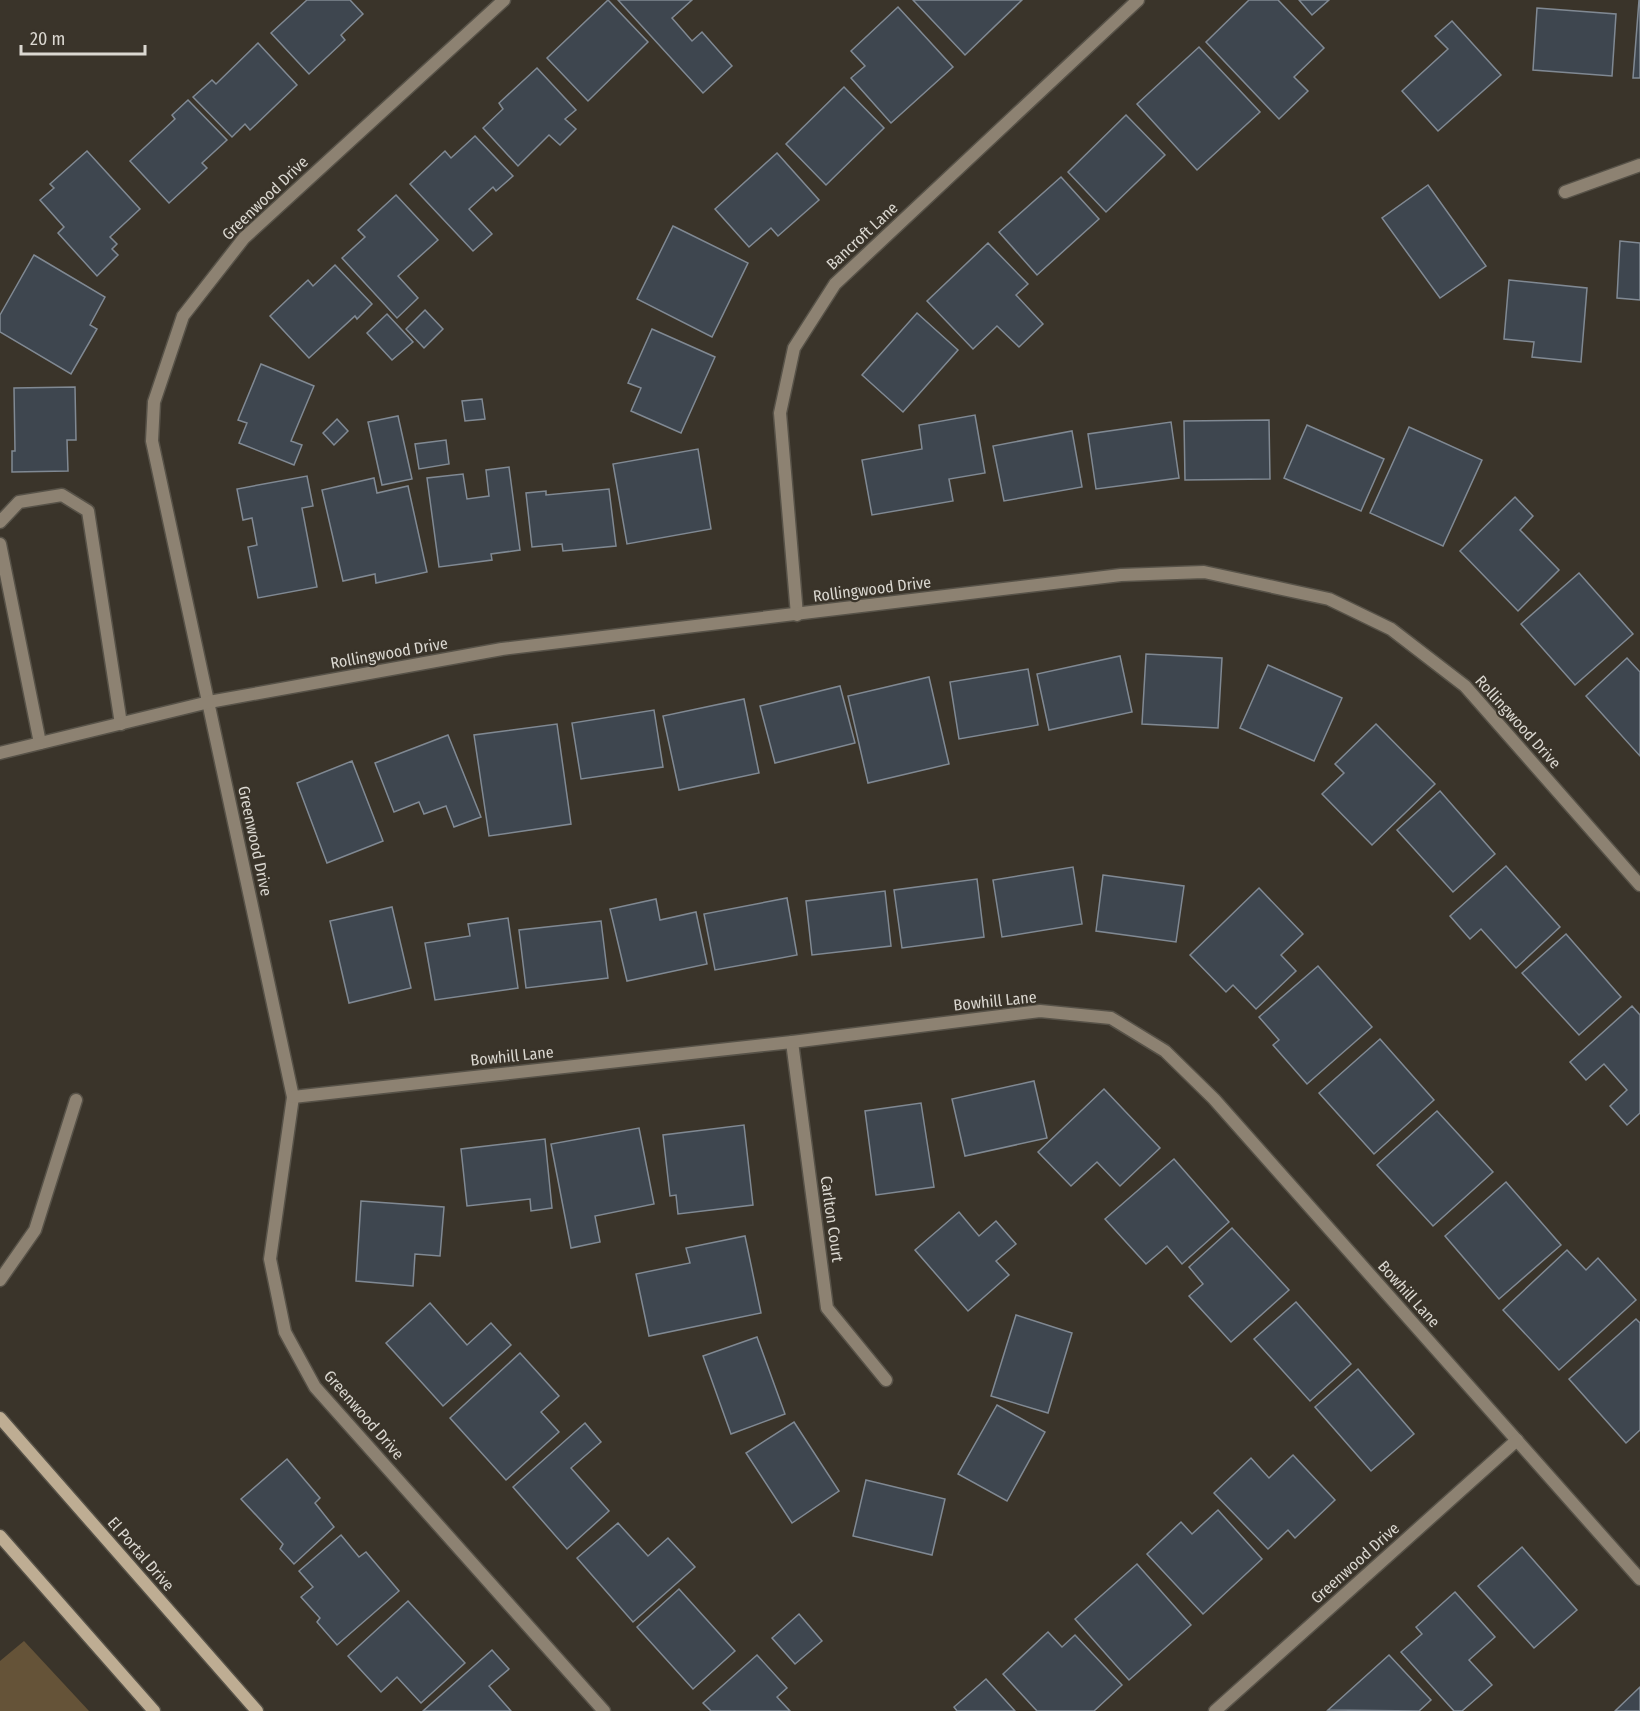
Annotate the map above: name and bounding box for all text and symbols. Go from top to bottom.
scale bar [21,18,146,56]
text: 20 m [30,28,65,50]
street label: Greenwood Drive [218,152,312,244]
street label: Bancroft Lane [822,198,902,274]
street label: Rollingwood Drive [812,572,932,606]
street label: Rollingwood Drive [329,633,449,673]
street label: Rollingwood Drive [1471,671,1565,773]
street label: Greenwood Drive [234,784,276,898]
street label: Bowhill Lane [952,987,1038,1015]
street label: Bowhill Lane [469,1042,555,1070]
street label: Carlton Court [817,1175,848,1264]
street label: Bowhill Lane [1374,1257,1444,1331]
street label: Greenwood Drive [320,1366,408,1464]
street label: El Portal Drive [104,1513,178,1595]
street label: Greenwood Drive [1307,1518,1403,1608]

